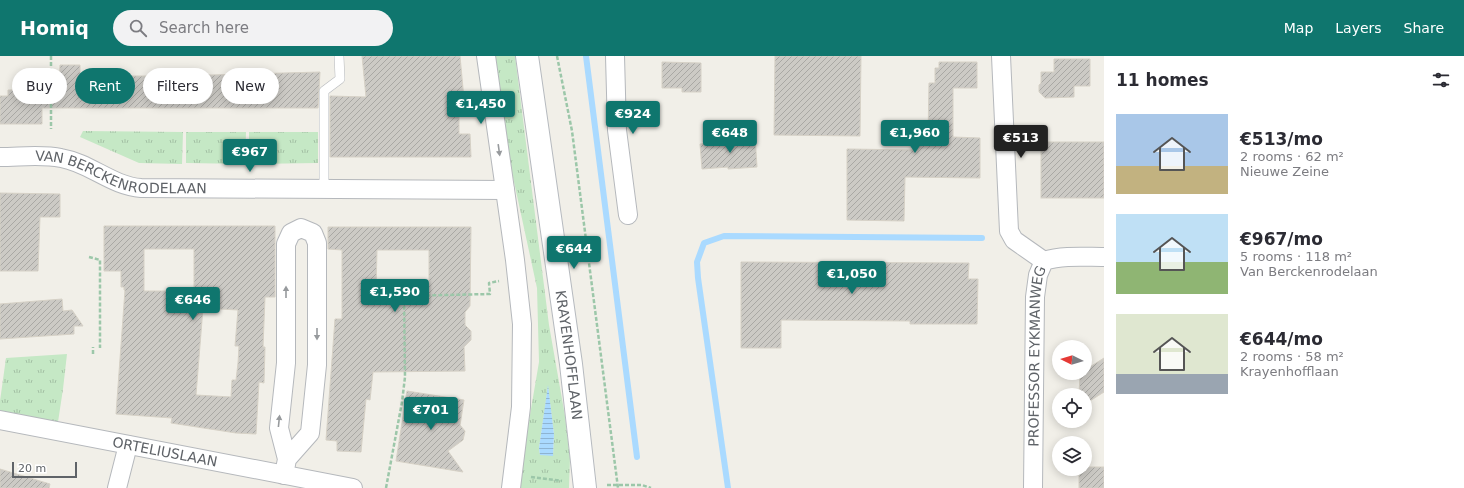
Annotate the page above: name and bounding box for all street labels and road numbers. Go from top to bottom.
street label: VAN BERCKENRODELAAN [35,148,207,196]
street label: PROFESSOR EYKMANWEG [1025,263,1049,447]
street label: KRAYENHOFFLAAN [553,289,585,421]
street label: ORTELIUSLAAN [111,434,219,470]

